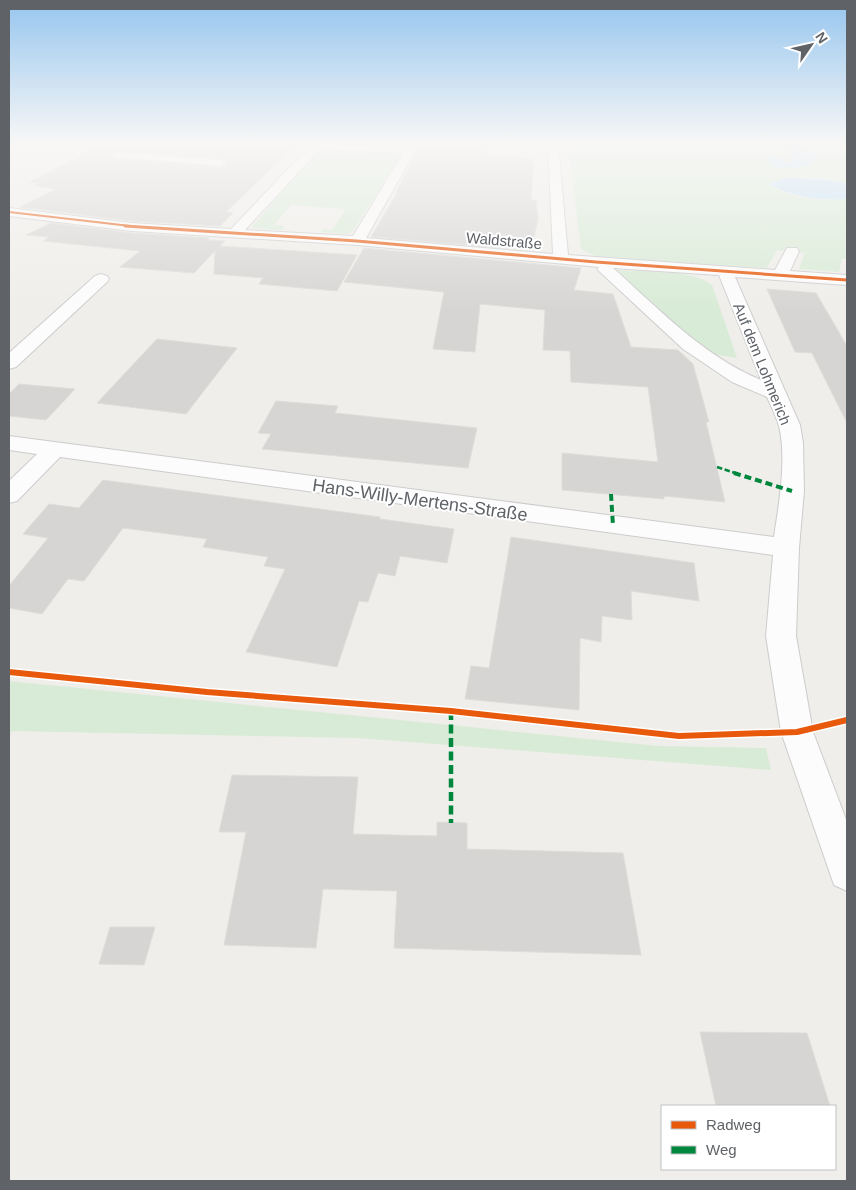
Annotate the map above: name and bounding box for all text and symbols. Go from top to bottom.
north arrow [786,20,836,70]
text: N [812,29,831,46]
street label: Waldstraße [465,229,543,252]
street label: Auf dem Lohmerich [730,300,795,427]
street label: Hans-Willy-Mertens-Straße [311,475,529,525]
legend [661,1105,836,1170]
text: Radweg [706,1116,761,1133]
text: Weg [706,1141,737,1158]

